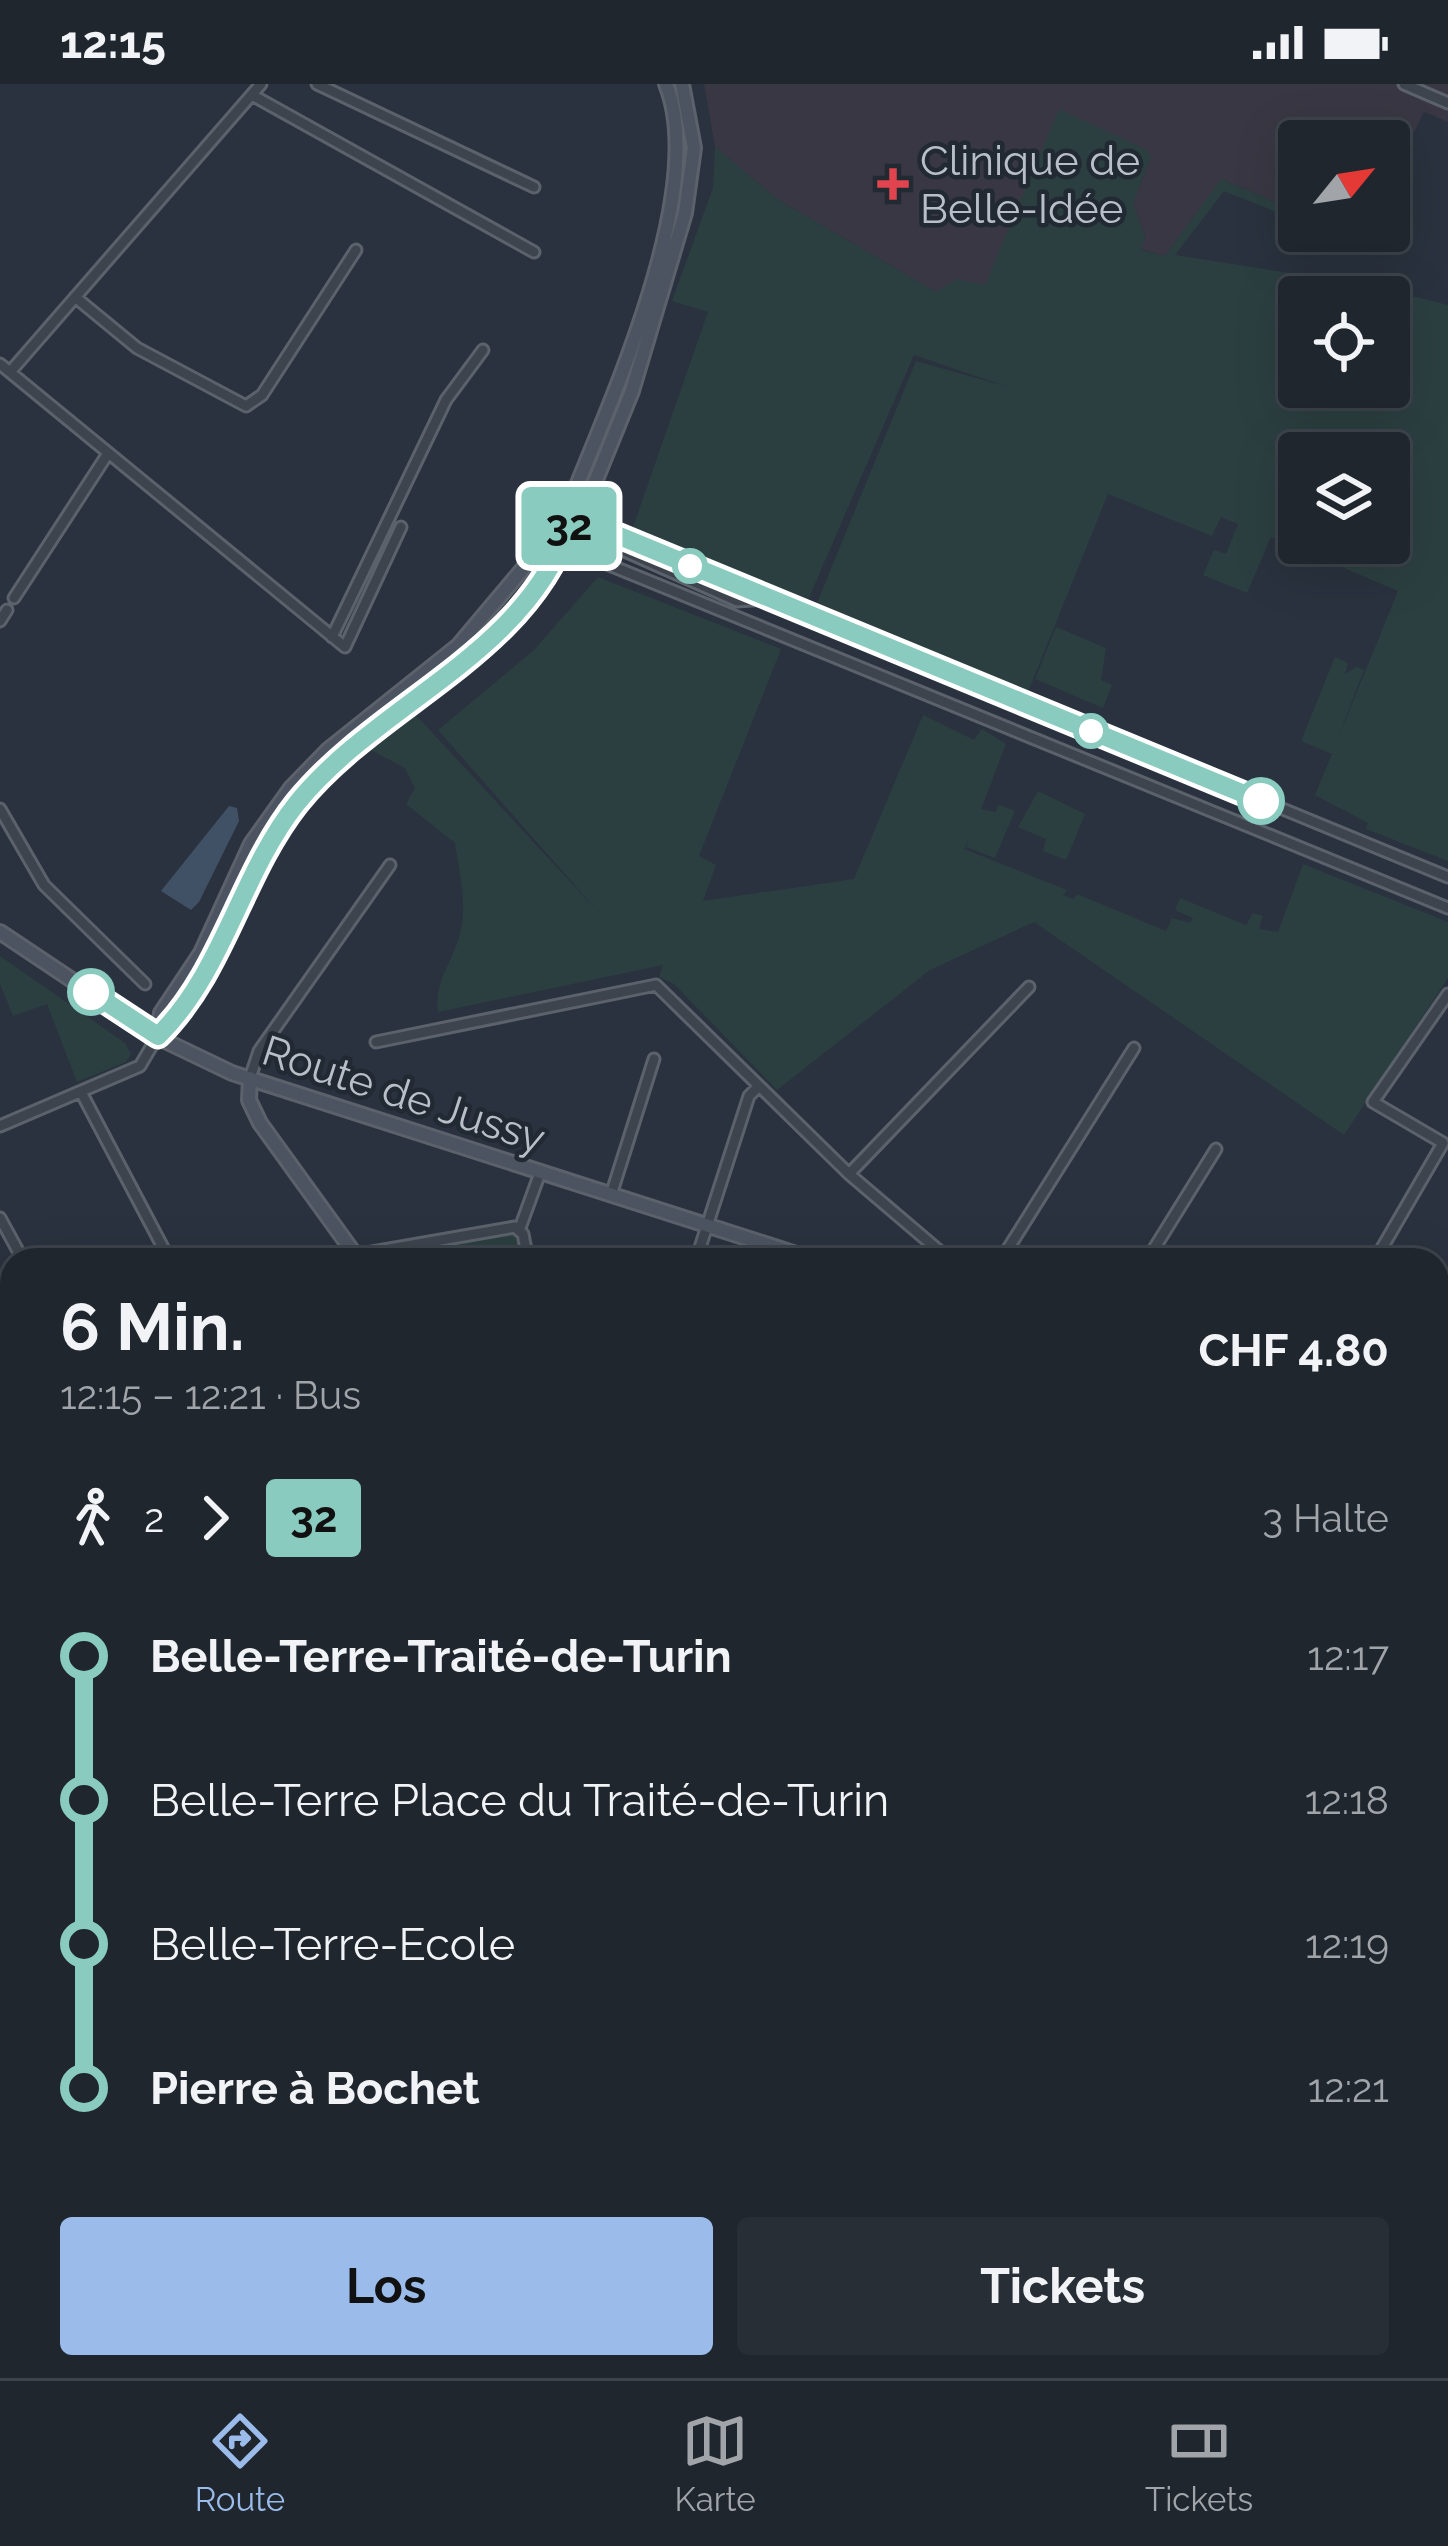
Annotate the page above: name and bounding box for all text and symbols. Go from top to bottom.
text: 12:15 [60,16,166,69]
north arrow [1278,120,1410,252]
map controls [1278,120,1410,564]
place label: Clinique de Belle-Idée [920,136,1140,233]
marker: Clinique de Belle-Idée [877,168,909,200]
button: locate [1278,276,1410,408]
button: layers [1278,432,1410,564]
line badge: 32 [515,487,623,565]
text: 32 [545,501,593,550]
unlabelled marker [674,550,706,582]
unlabelled marker [1075,715,1107,747]
unlabelled marker [1239,779,1283,823]
unlabelled marker [69,970,113,1014]
street label: Route de Jussy [256,1026,551,1163]
text: 6 Min. [60,1288,245,1365]
text: CHF 4.80 [1198,1324,1389,1377]
text: 12:15 – 12:21 · Bus [60,1372,361,1418]
icon: walk [60,1485,126,1551]
icon: forward [182,1485,248,1551]
text: 32 [290,1493,337,1542]
text: 2 [144,1495,164,1541]
text: 3 Halte [1262,1495,1389,1541]
text: Belle-Terre-Traité-de-Turin [150,1630,732,1683]
text: 12:17 [1307,1633,1389,1679]
text: Belle-Terre Place du Traité-de-Turin [150,1774,889,1827]
text: 12:18 [1305,1777,1389,1823]
text: Belle-Terre-Ecole [150,1918,515,1971]
text: 12:19 [1305,1921,1389,1967]
text: Pierre à Bochet [150,2062,480,2115]
text: 12:21 [1308,2065,1389,2111]
button: Los [60,2217,713,2355]
button: Tickets [737,2217,1389,2355]
tab: Route [195,2408,285,2519]
tab: Karte [675,2408,756,2519]
tab: Tickets [1145,2408,1253,2519]

